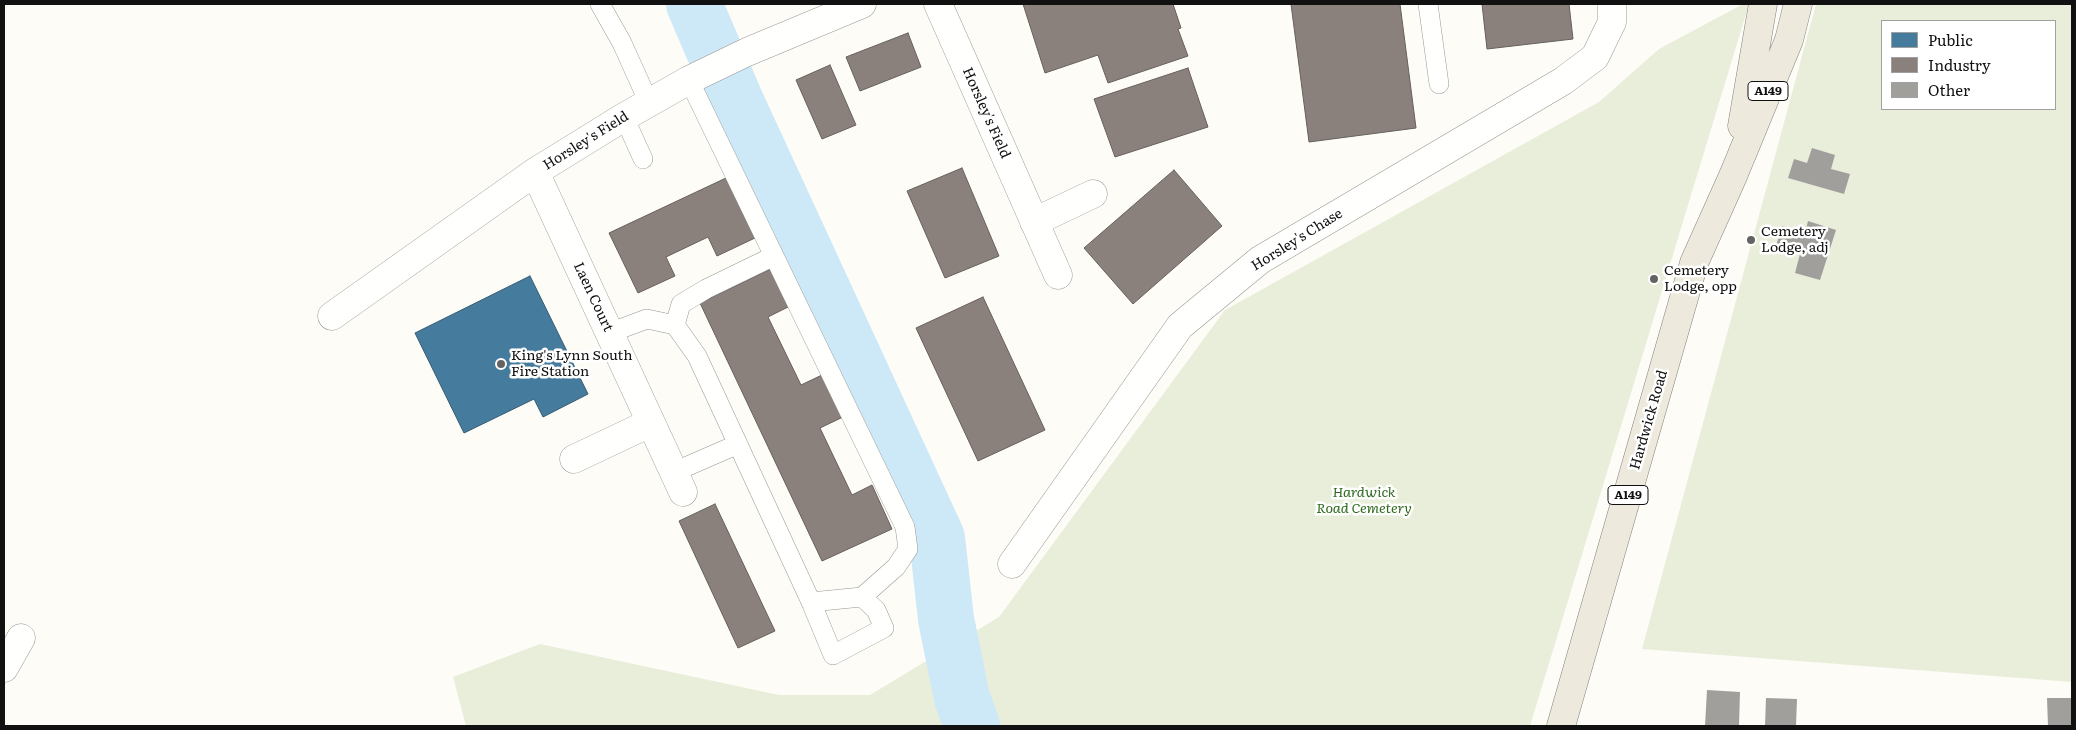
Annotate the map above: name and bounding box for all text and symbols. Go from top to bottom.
legend [1881,20,2056,110]
text: Public [1928,28,1973,51]
text: Industry [1928,53,1991,76]
street label: Horsley's Field [958,65,1014,161]
text: Other [1928,78,1970,101]
road number: A149 [1748,82,1788,100]
street label: Horsley's Field [540,108,632,174]
street label: Horsley's Chase [1248,205,1346,275]
place label: Cemetery Lodge, adj [1761,224,1829,256]
marker: Cemetery Lodge, adj [1745,234,1757,246]
street label: Laen Court [570,260,616,334]
place label: Cemetery Lodge, opp [1664,263,1737,296]
marker: Cemetery Lodge, opp [1648,273,1660,285]
place label: King's Lynn South Fire Station [511,348,632,381]
marker: King's Lynn South Fire Station [495,358,507,370]
street label: Hardwick Road [1627,368,1671,472]
park label: Hardwick Road Cemetery [1316,485,1412,518]
road number: A149 [1608,486,1648,504]

